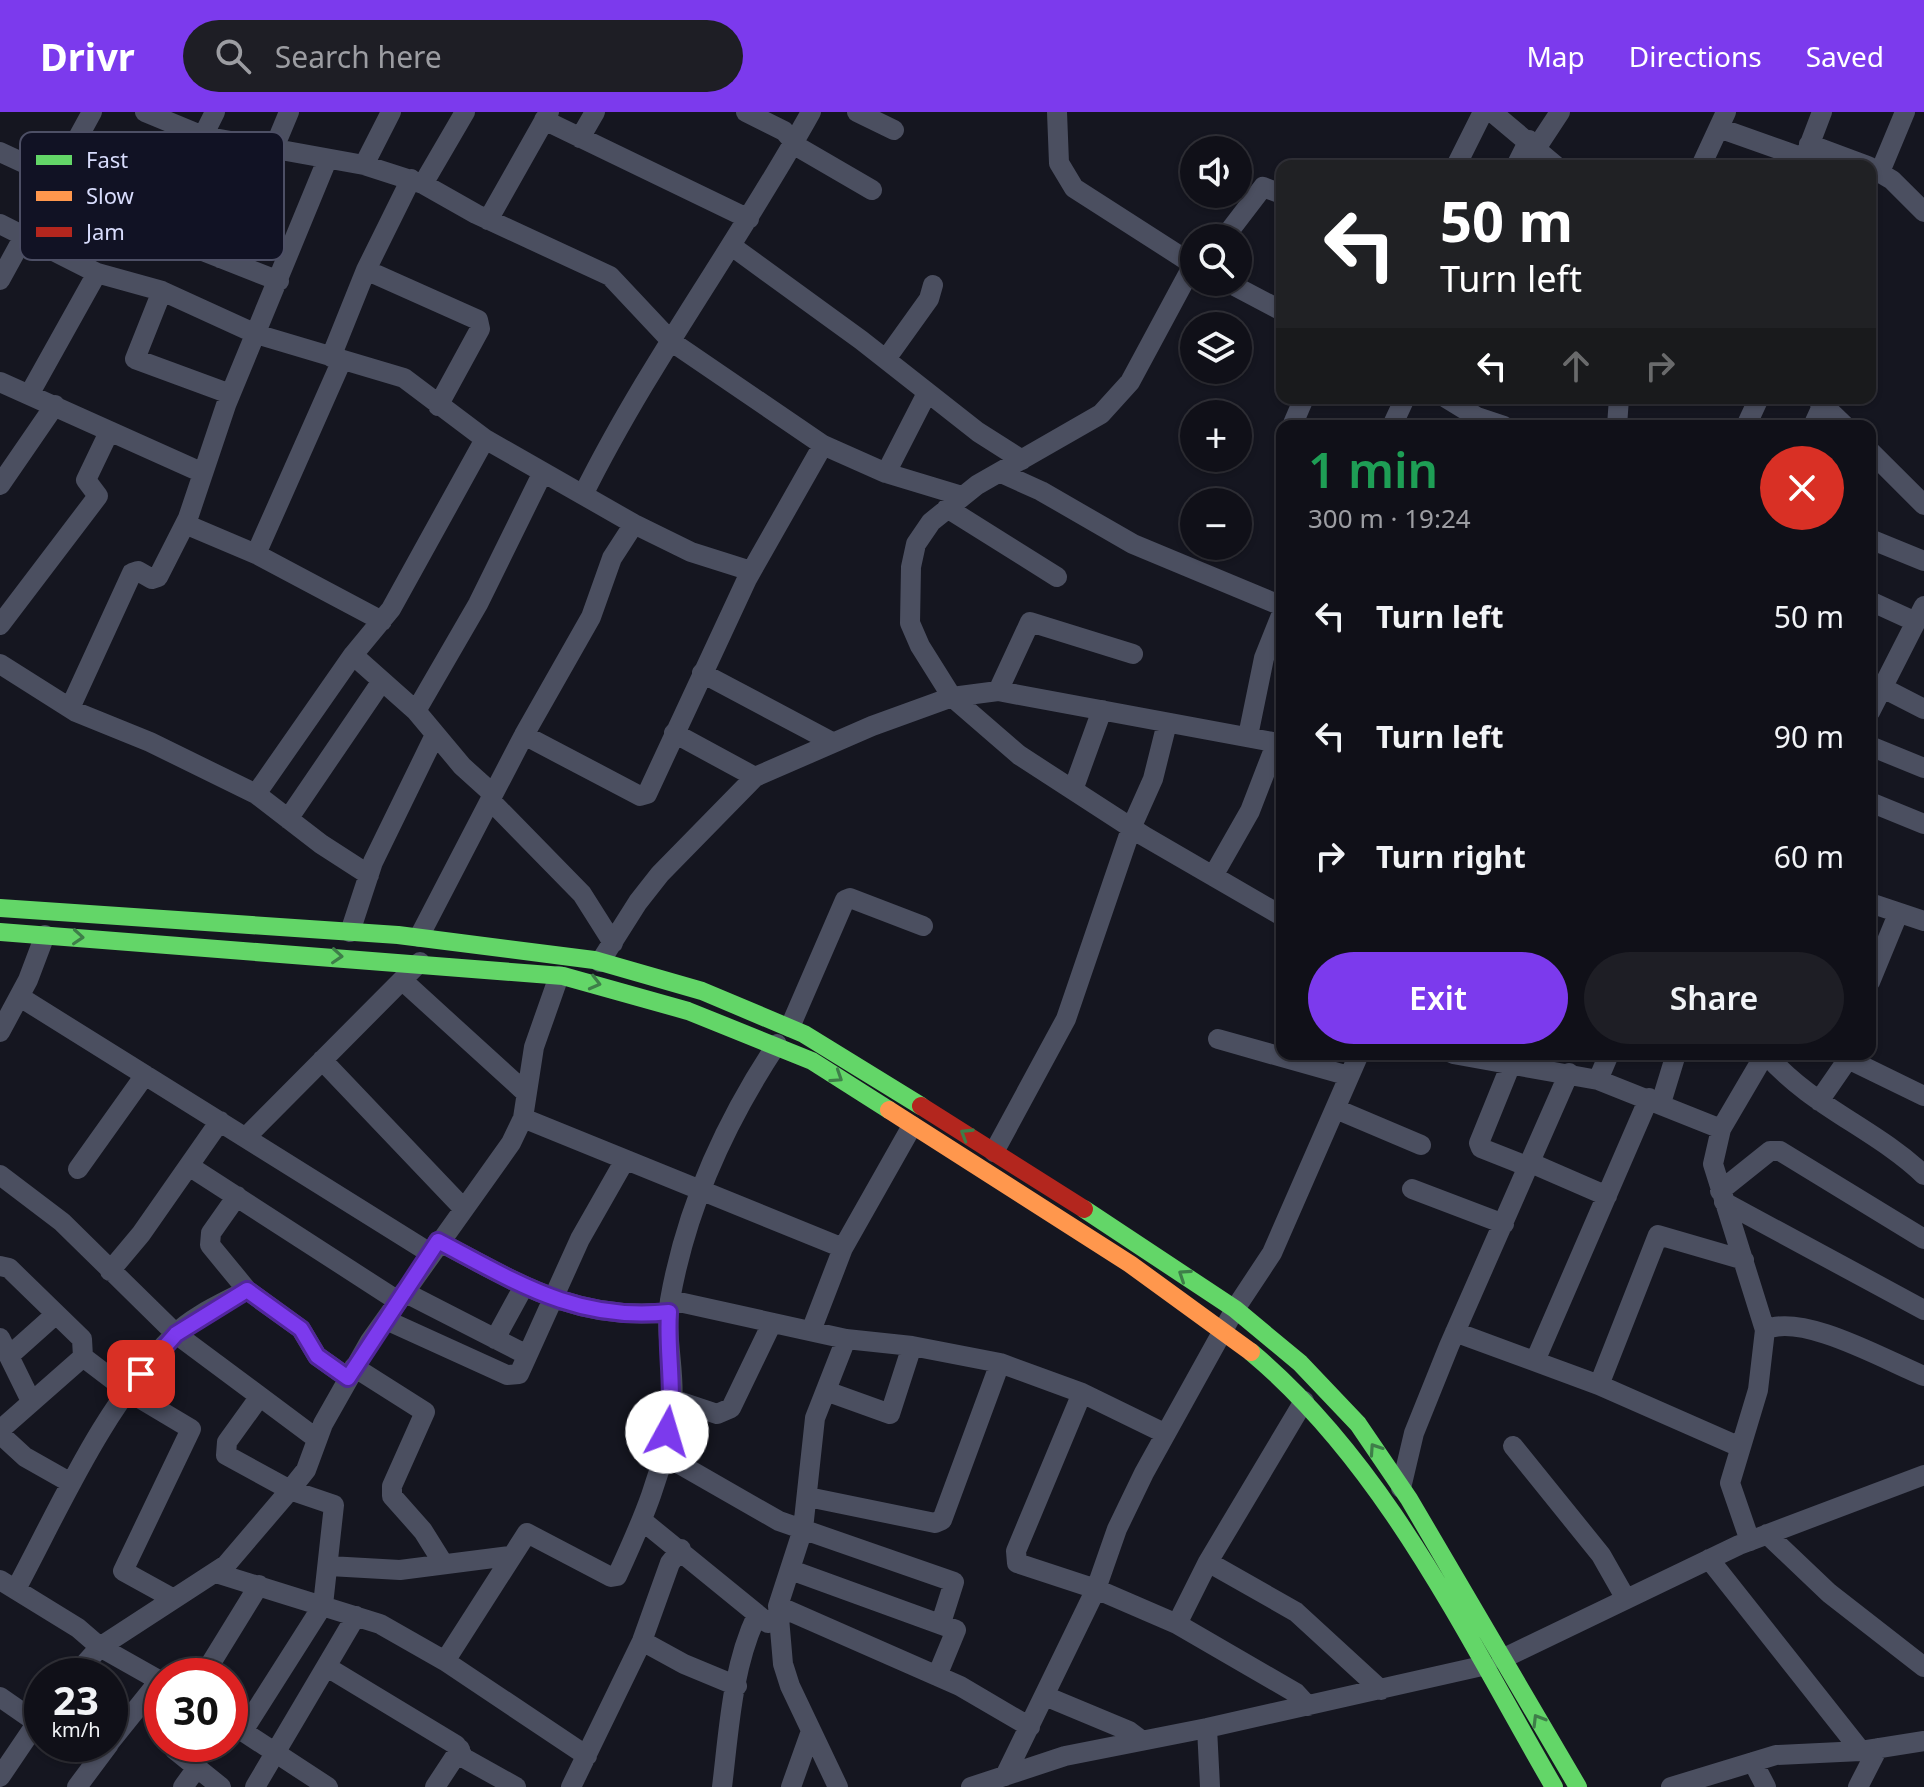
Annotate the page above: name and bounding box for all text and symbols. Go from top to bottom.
search box [183,20,743,92]
text: Drivr [40,30,135,82]
icon: search [211,34,255,78]
text: Search here [275,36,442,77]
text: Map [1526,37,1585,75]
text: Directions [1629,37,1762,75]
text: Saved [1806,37,1884,75]
legend [20,132,284,260]
map controls [1180,136,1252,560]
button: sound [1180,136,1252,208]
text: Fast [86,144,128,174]
text: Slow [86,180,135,210]
text: 50 m [1440,182,1573,258]
icon: left [1308,192,1412,296]
text: Jam [84,216,125,246]
button: search [1180,224,1252,296]
text: Turn left [1440,254,1582,303]
button: layers [1180,312,1252,384]
icon: left [1470,344,1514,388]
icon: ahead [1554,344,1598,388]
icon: right [1638,344,1682,388]
button: + [1180,400,1252,472]
text: 1 min [1308,437,1438,502]
button: close [1760,446,1844,530]
button: − [1180,488,1252,560]
text: 300 m · 19:24 [1308,500,1471,536]
icon: left [1308,594,1352,638]
text: Turn left [1376,596,1504,637]
text: 50 m [1774,596,1844,637]
icon: left [1308,714,1352,758]
text: Turn left [1376,716,1504,757]
text: 90 m [1774,716,1844,757]
icon: right [1308,834,1352,878]
text: Turn right [1376,836,1526,877]
text: 60 m [1774,836,1844,877]
one-way arrow [72,928,85,945]
one-way arrow [331,947,344,964]
button: Exit [1308,952,1568,1044]
button: Share [1584,952,1844,1044]
one-way arrow [588,974,602,991]
one-way arrow [828,1068,842,1083]
one-way arrow [960,1129,975,1144]
one-way arrow [1179,1270,1193,1285]
pin [107,1340,175,1408]
icon: arrive [119,1352,163,1396]
position arrow [625,1390,709,1474]
one-way arrow [1370,1444,1385,1458]
speed limit sign: 30 [144,1658,248,1762]
text: 23 [53,1672,99,1727]
one-way arrow [1533,1714,1548,1729]
text: km/h [51,1716,101,1743]

